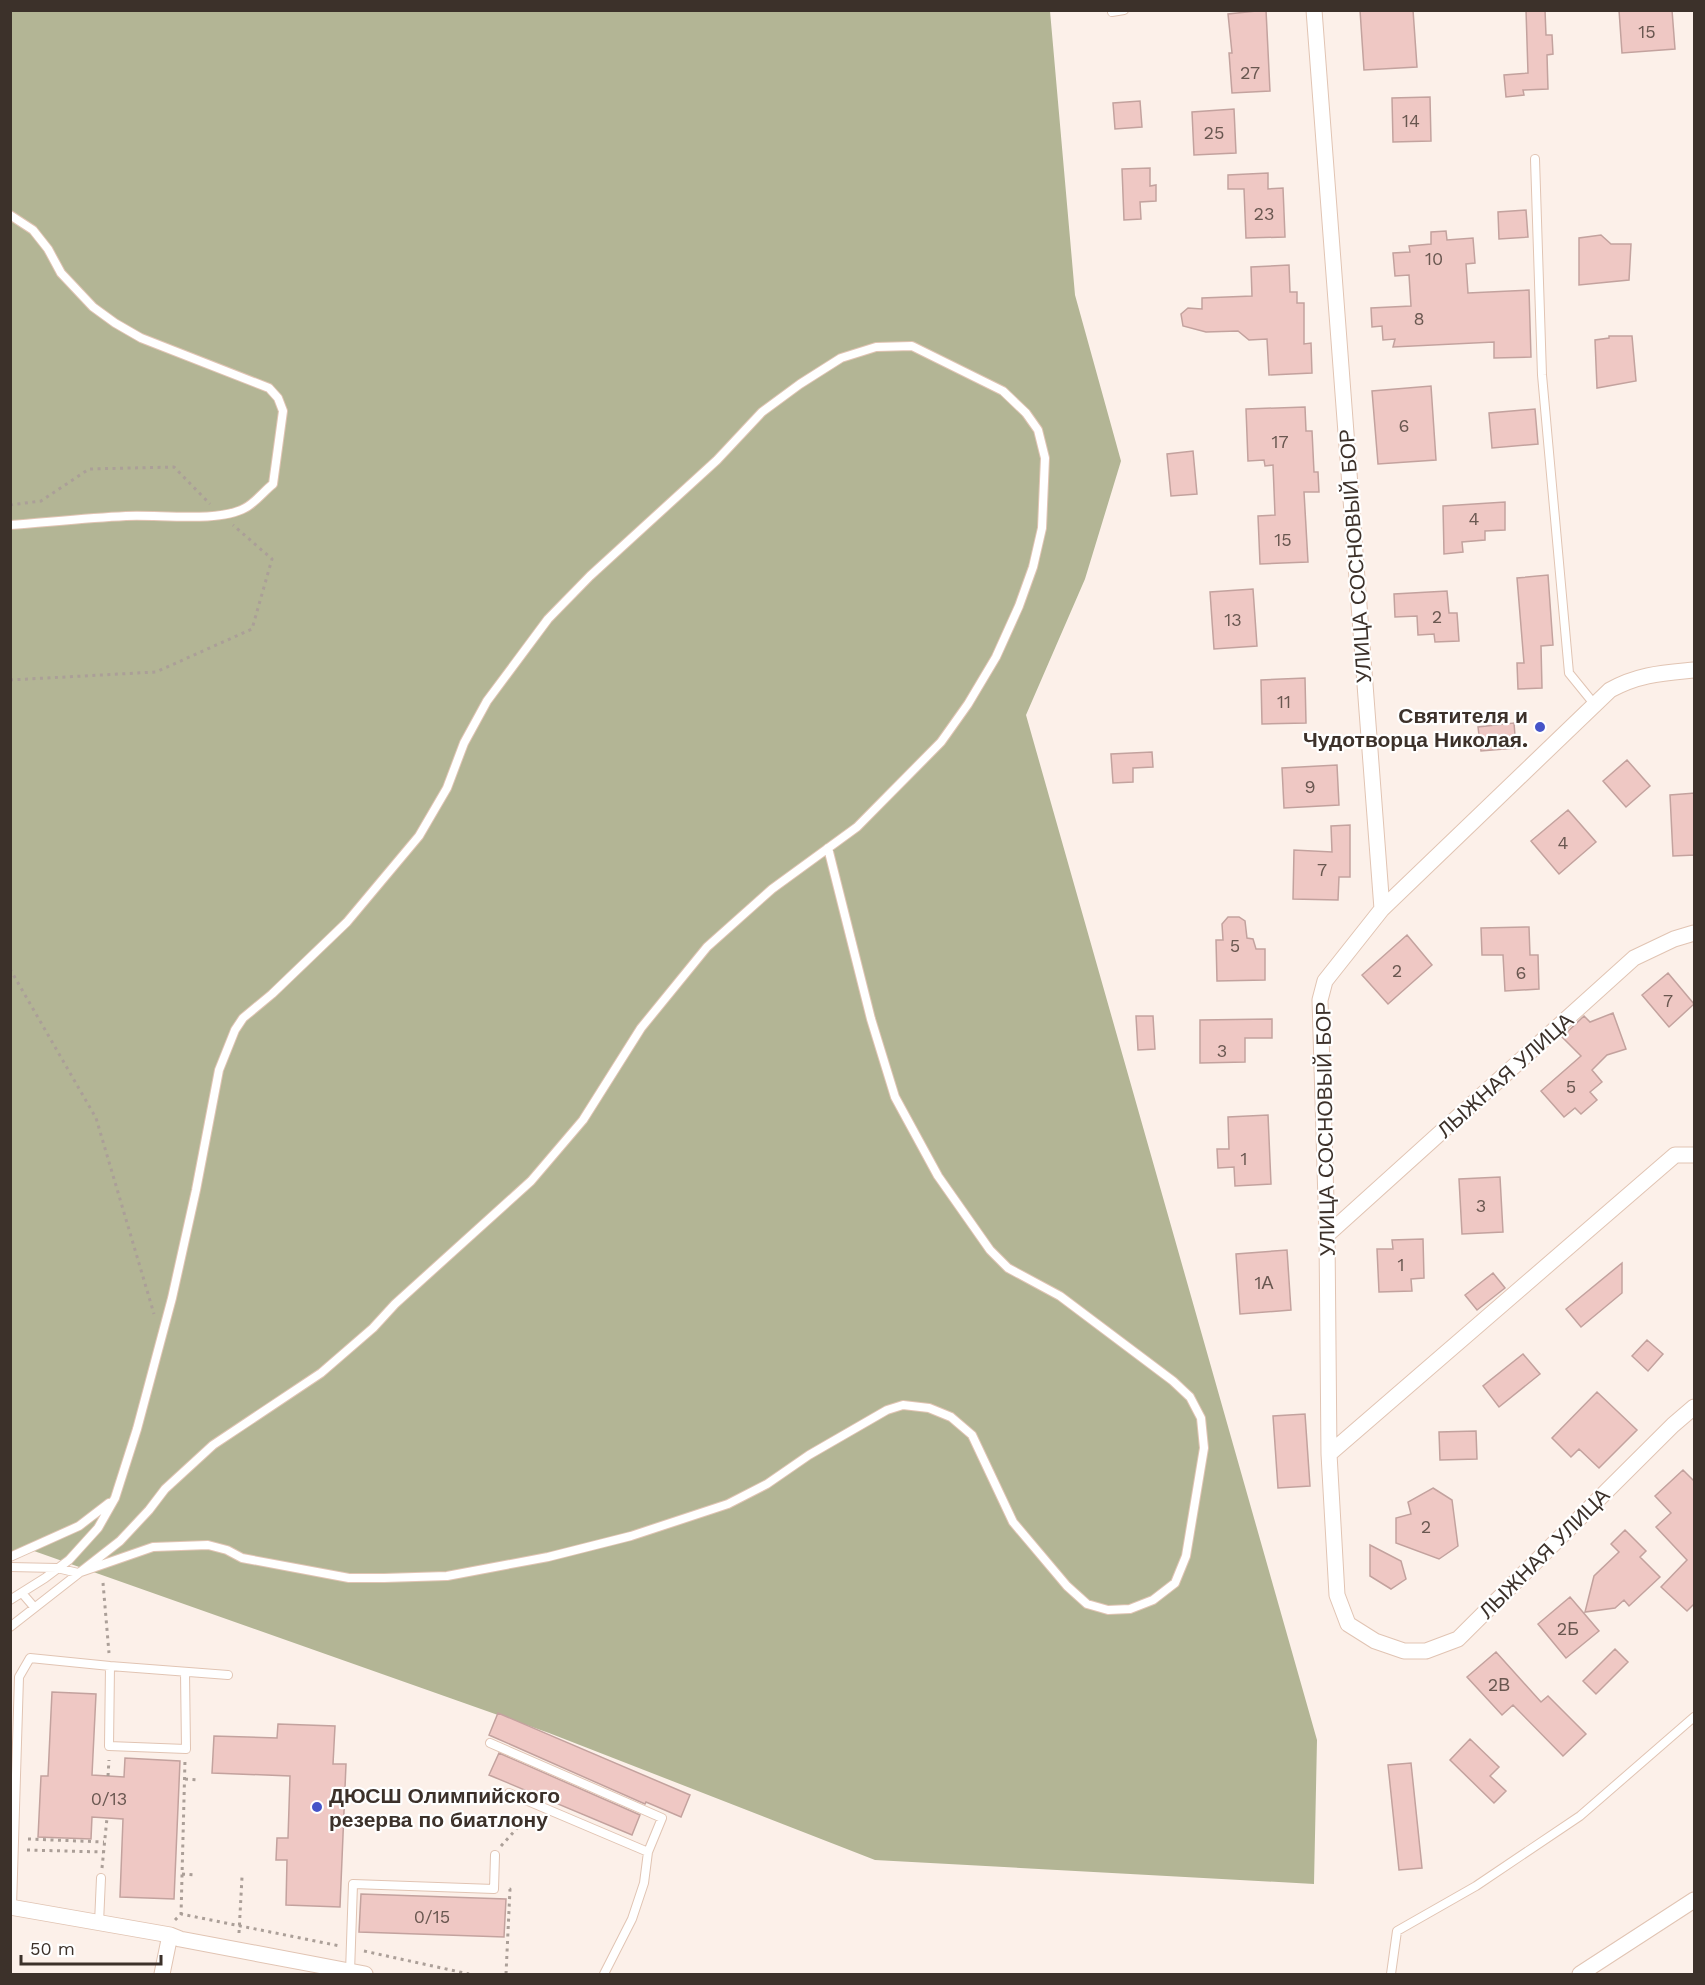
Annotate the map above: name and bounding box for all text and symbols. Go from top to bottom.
house number: 15 [1638,21,1656,42]
house number: 27 [1240,62,1260,83]
house number: 14 [1402,110,1420,131]
house number: 25 [1204,122,1224,143]
house number: 23 [1254,203,1275,224]
house number: 10 [1425,248,1443,269]
house number: 8 [1413,308,1425,329]
house number: 6 [1399,415,1409,436]
street label: УЛИЦА СОСНОВЫЙ БОР [1334,428,1376,684]
house number: 17 [1271,431,1289,452]
house number: 4 [1469,508,1480,529]
house number: 15 [1274,529,1292,550]
house number: 2 [1432,606,1442,627]
house number: 13 [1224,609,1242,630]
house number: 11 [1277,691,1291,712]
place label: Святителя и Чудотворца Николая. [1303,703,1528,752]
marker: Святителя и Чудотворца Николая. [1533,720,1547,734]
house number: 9 [1304,776,1316,797]
house number: 4 [1558,832,1569,853]
house number: 7 [1317,859,1327,880]
house number: 5 [1230,935,1240,956]
house number: 2 [1392,960,1402,981]
house number: 6 [1516,962,1526,983]
house number: 7 [1663,990,1673,1011]
street label: УЛИЦА СОСНОВЫЙ БОР [1310,1001,1340,1257]
street label: ЛЫЖНАЯ УЛИЦА [1432,1007,1578,1143]
house number: 3 [1217,1040,1227,1061]
house number: 5 [1566,1076,1576,1097]
house number: 1 [1240,1148,1248,1169]
house number: 3 [1476,1195,1486,1216]
house number: 1 [1397,1254,1405,1275]
house number: 1А [1254,1272,1274,1293]
street label: ЛЫЖНАЯ УЛИЦА [1474,1483,1614,1623]
house number: 2 [1421,1516,1431,1537]
house number: 2Б [1557,1618,1579,1639]
house number: 2В [1488,1674,1510,1695]
place label: ДЮСШ Олимпийского резерва по биатлону [329,1783,560,1832]
house number: 0/13 [91,1788,127,1809]
marker: ДЮСШ Олимпийского резерва по биатлону [310,1800,324,1814]
house number: 0/15 [414,1906,450,1927]
scale bar [21,1928,160,1966]
text: 50 m [30,1938,75,1959]

